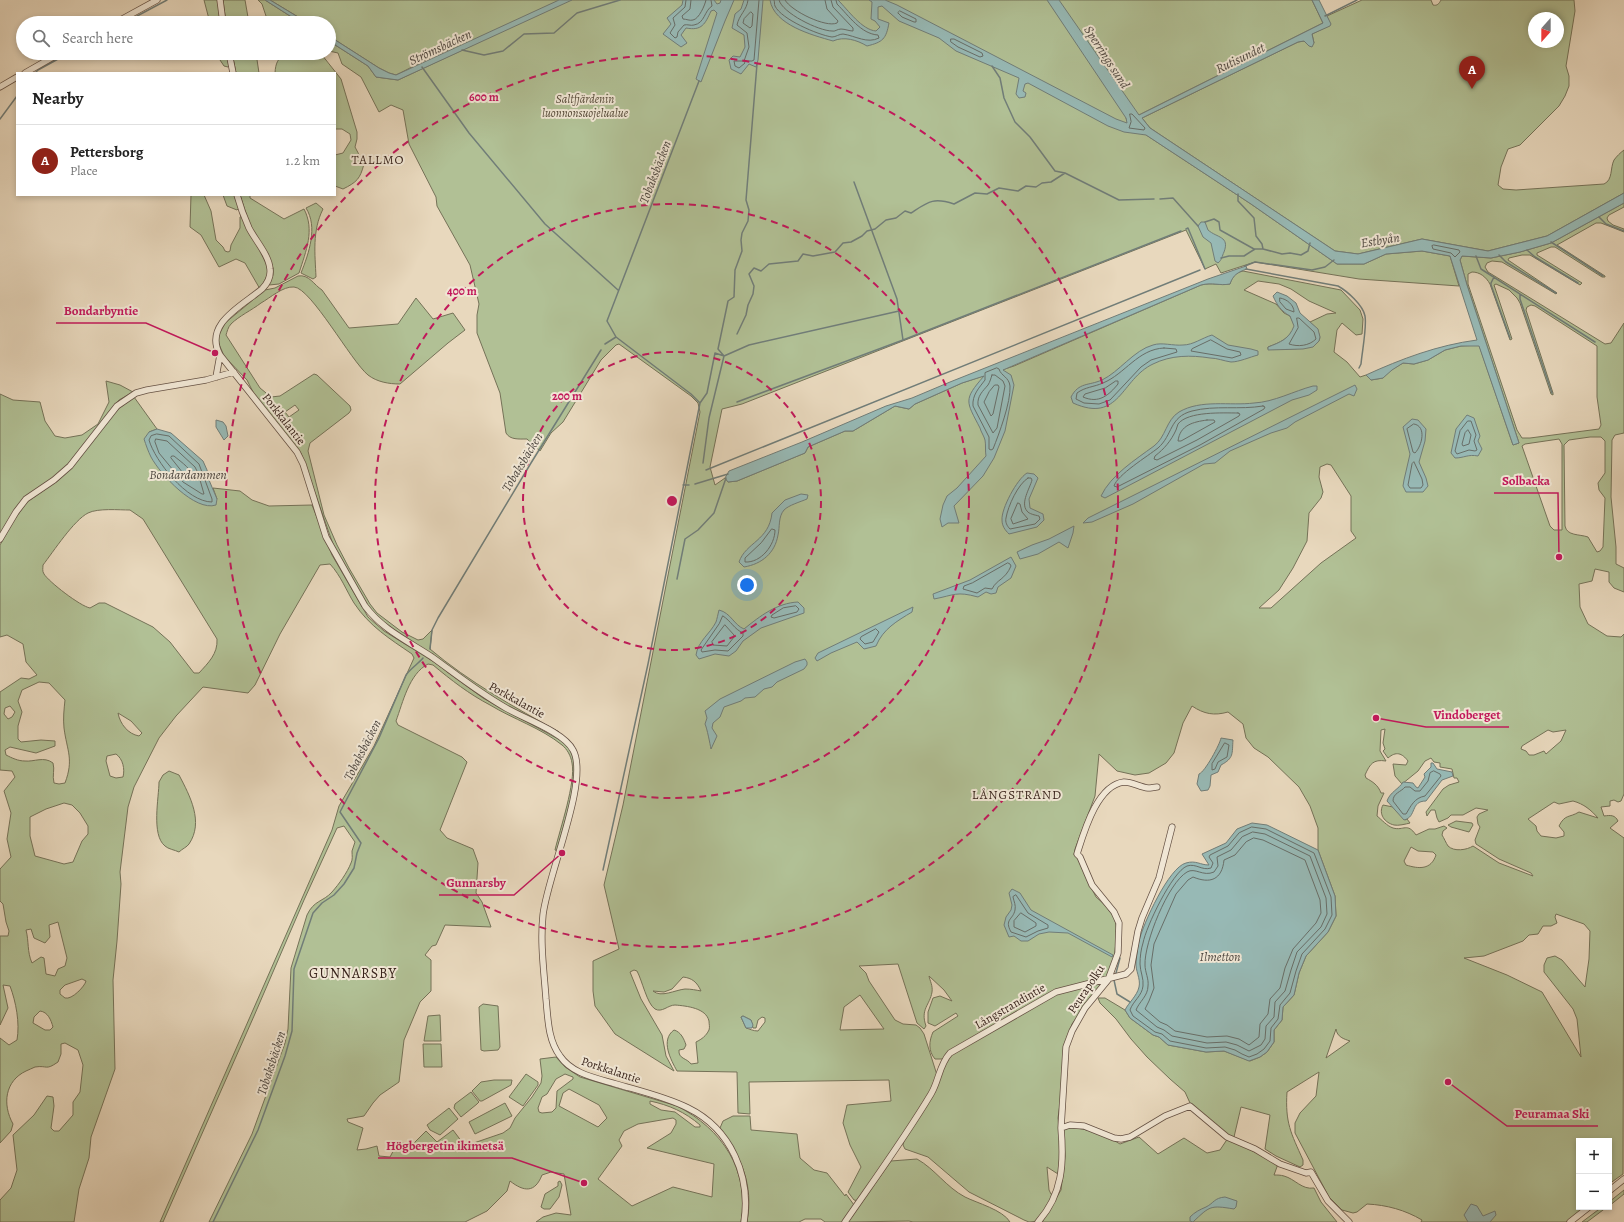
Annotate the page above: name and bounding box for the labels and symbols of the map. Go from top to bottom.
north arrow [1528,12,1564,48]
water label: Sperrings sund [1080,22,1134,92]
water label: Strömsbäcken [406,25,474,69]
water label: Rutisundet [1213,38,1268,77]
pin: A [1459,56,1485,89]
text: 600 m [469,89,499,105]
park label: Saltfjärdenin luonnonsuojelualue [542,91,629,121]
water label: Tobaksbäcken [635,138,675,206]
district label: TALLMO [351,151,405,168]
water label: Estbyån [1359,229,1401,251]
text: 400 m [447,283,477,299]
callout: Bondarbyntie [56,298,146,323]
text: Bondarbyntie [64,302,138,319]
text: 200 m [552,388,582,404]
street label: Porkkalantie [259,390,309,448]
water label: Tobaksbäcken [498,429,546,495]
water label: Bondardammen [149,466,227,483]
callout: Solbacka [1494,468,1558,493]
text: Solbacka [1502,472,1551,489]
centre of rings [665,494,679,508]
your location [737,575,757,595]
street label: Porkkalantie [486,678,548,722]
callout: Vindoberget [1426,702,1509,727]
text: Vindoberget [1432,706,1501,723]
water label: Tobaksbäcken [339,717,385,783]
district label: LÅNGSTRAND [972,786,1062,803]
callout: Gunnarsby [439,870,514,895]
text: Gunnarsby [446,874,507,891]
water label: Ilmetton [1200,948,1241,965]
street label: Peurapolku [1064,961,1108,1017]
district label: GUNNARSBY [309,964,397,983]
street label: Långstrandintie [972,979,1048,1033]
water label: Tobaksbäcken [253,1029,289,1097]
street label: Porkkalantie [579,1053,643,1087]
callout: Peuramaa Ski [1507,1101,1598,1126]
text: Peuramaa Ski [1515,1105,1590,1122]
callout: Högbergetin ikimetsä [378,1133,512,1158]
text: Högbergetin ikimetsä [386,1137,505,1154]

